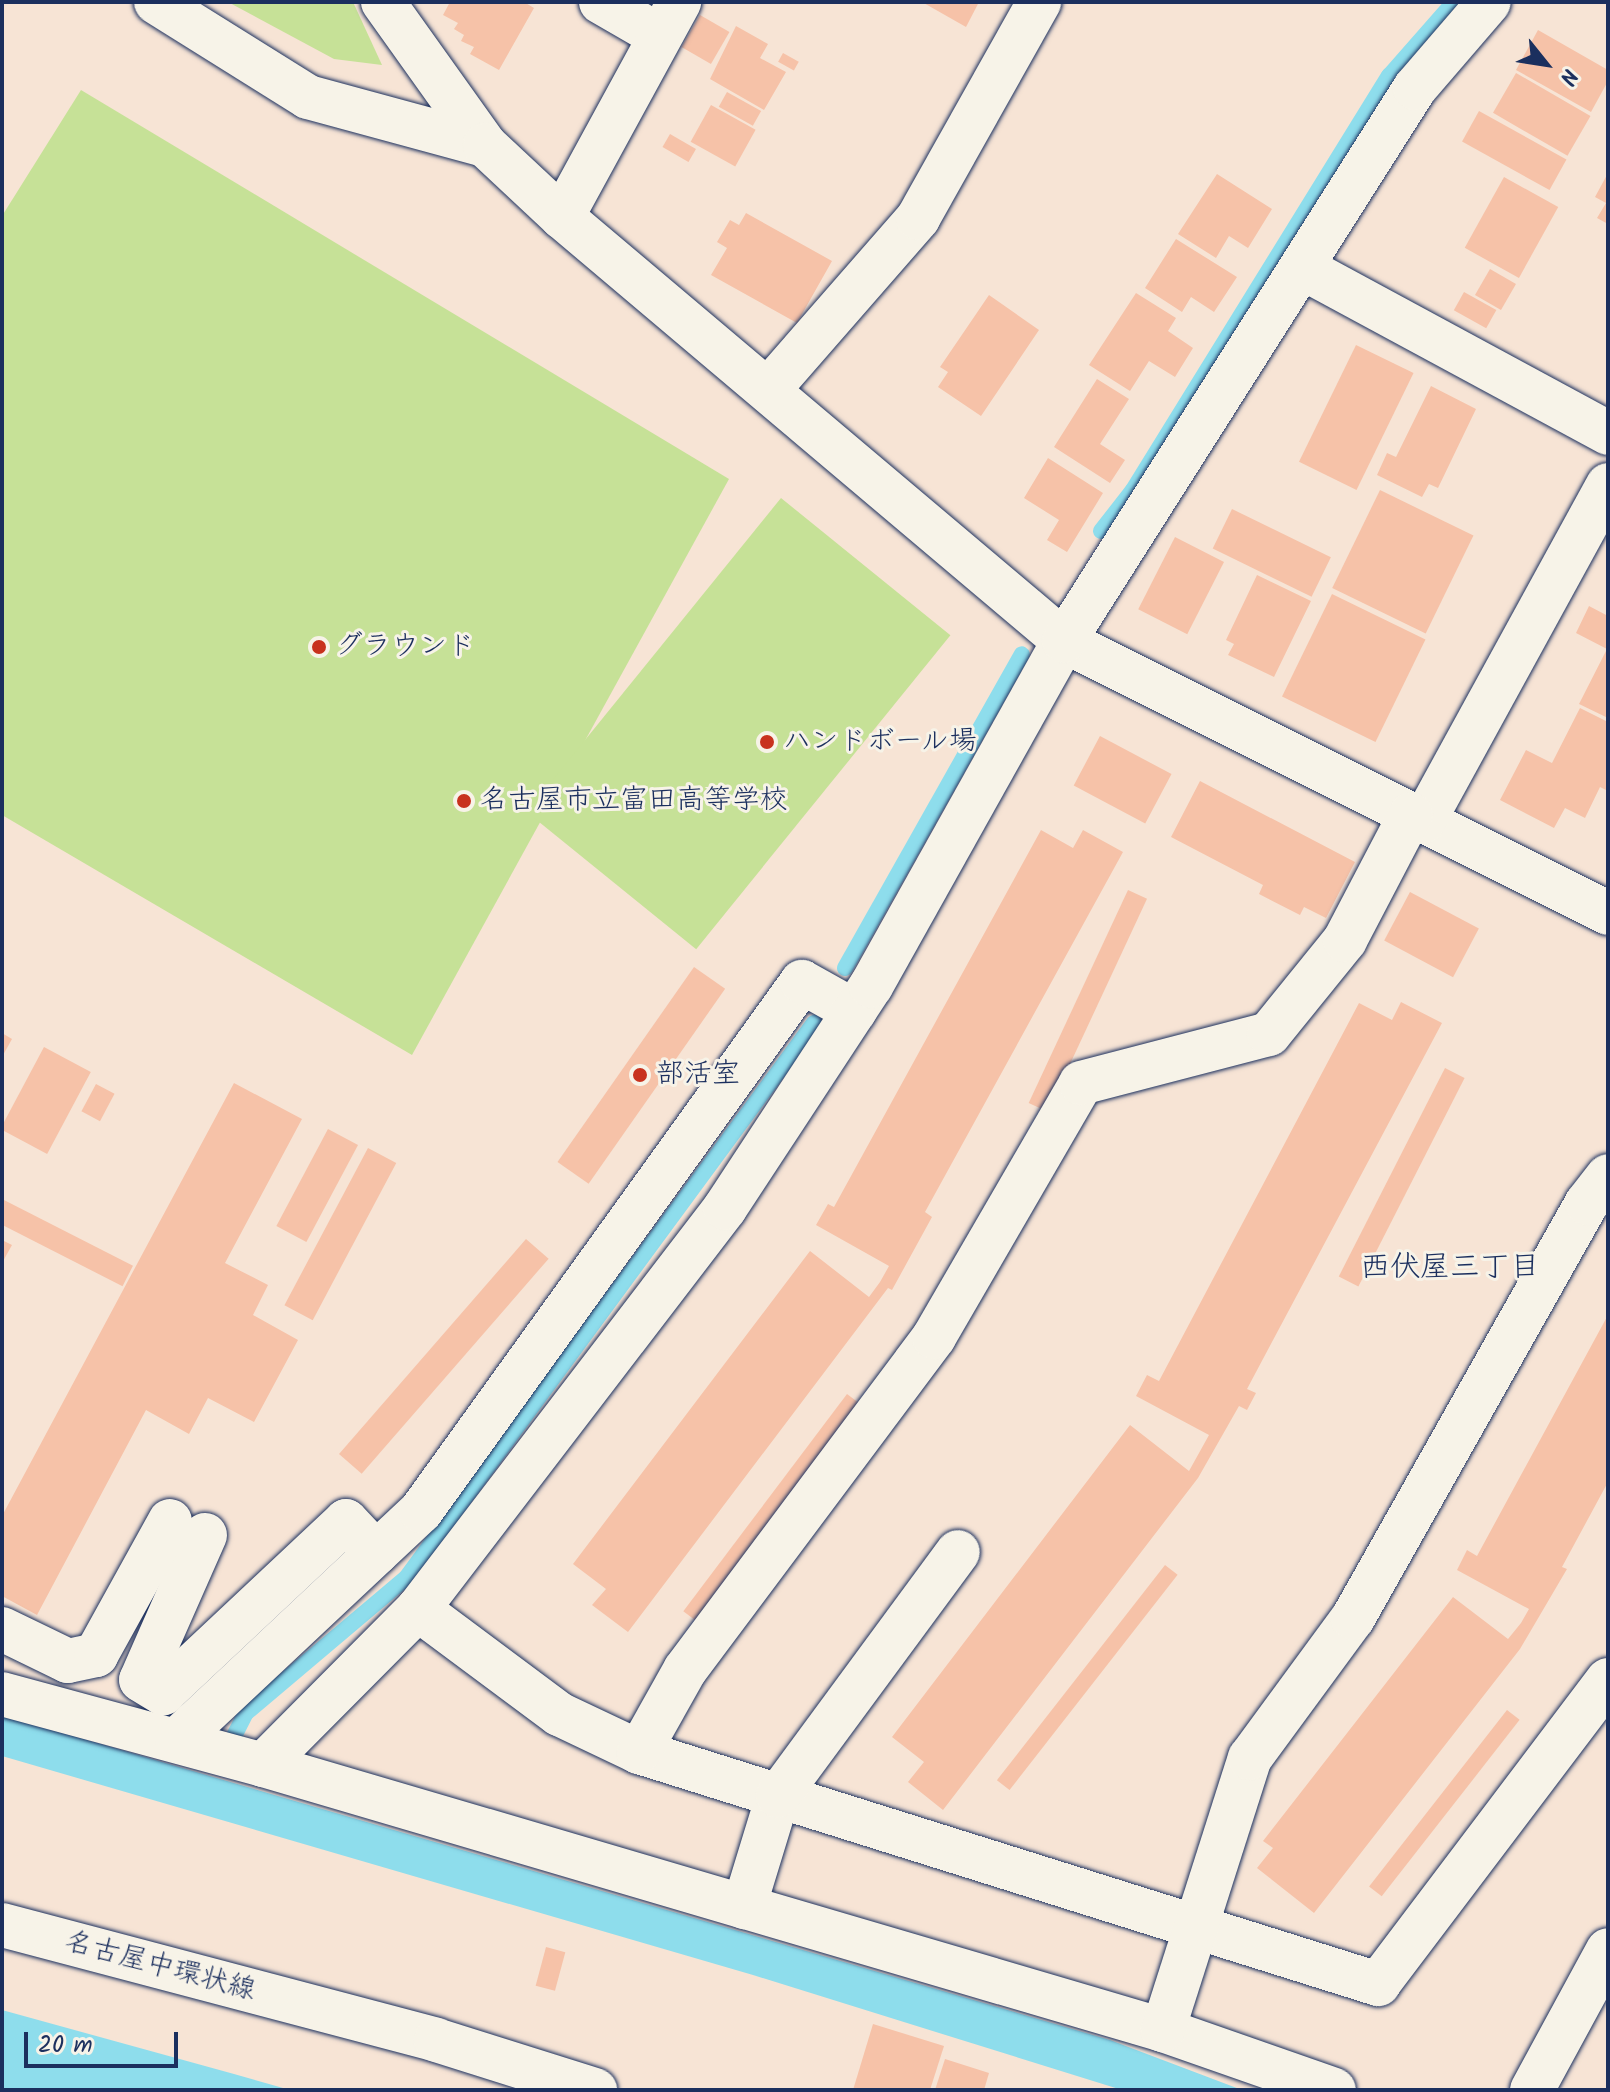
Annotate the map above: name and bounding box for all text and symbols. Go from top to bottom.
north arrow [1506,24,1586,104]
text: N [1549,61,1586,91]
place label: グラウンド [335,630,475,664]
marker: グラウンド [310,638,328,656]
place label: ハンドボール場 [783,725,979,759]
marker: ハンドボール場 [758,733,776,751]
place label: 名古屋市立富田高等学校 [480,784,788,818]
marker: 名古屋市立富田高等学校 [455,792,473,810]
place label: 部活室 [656,1058,740,1092]
marker: 部活室 [631,1066,649,1084]
district label: 西伏屋三丁目 [1360,1250,1540,1286]
street label: 名古屋中環状線 [61,1925,259,2009]
scale bar [28,2016,182,2066]
text: 20 m [38,2026,93,2065]

